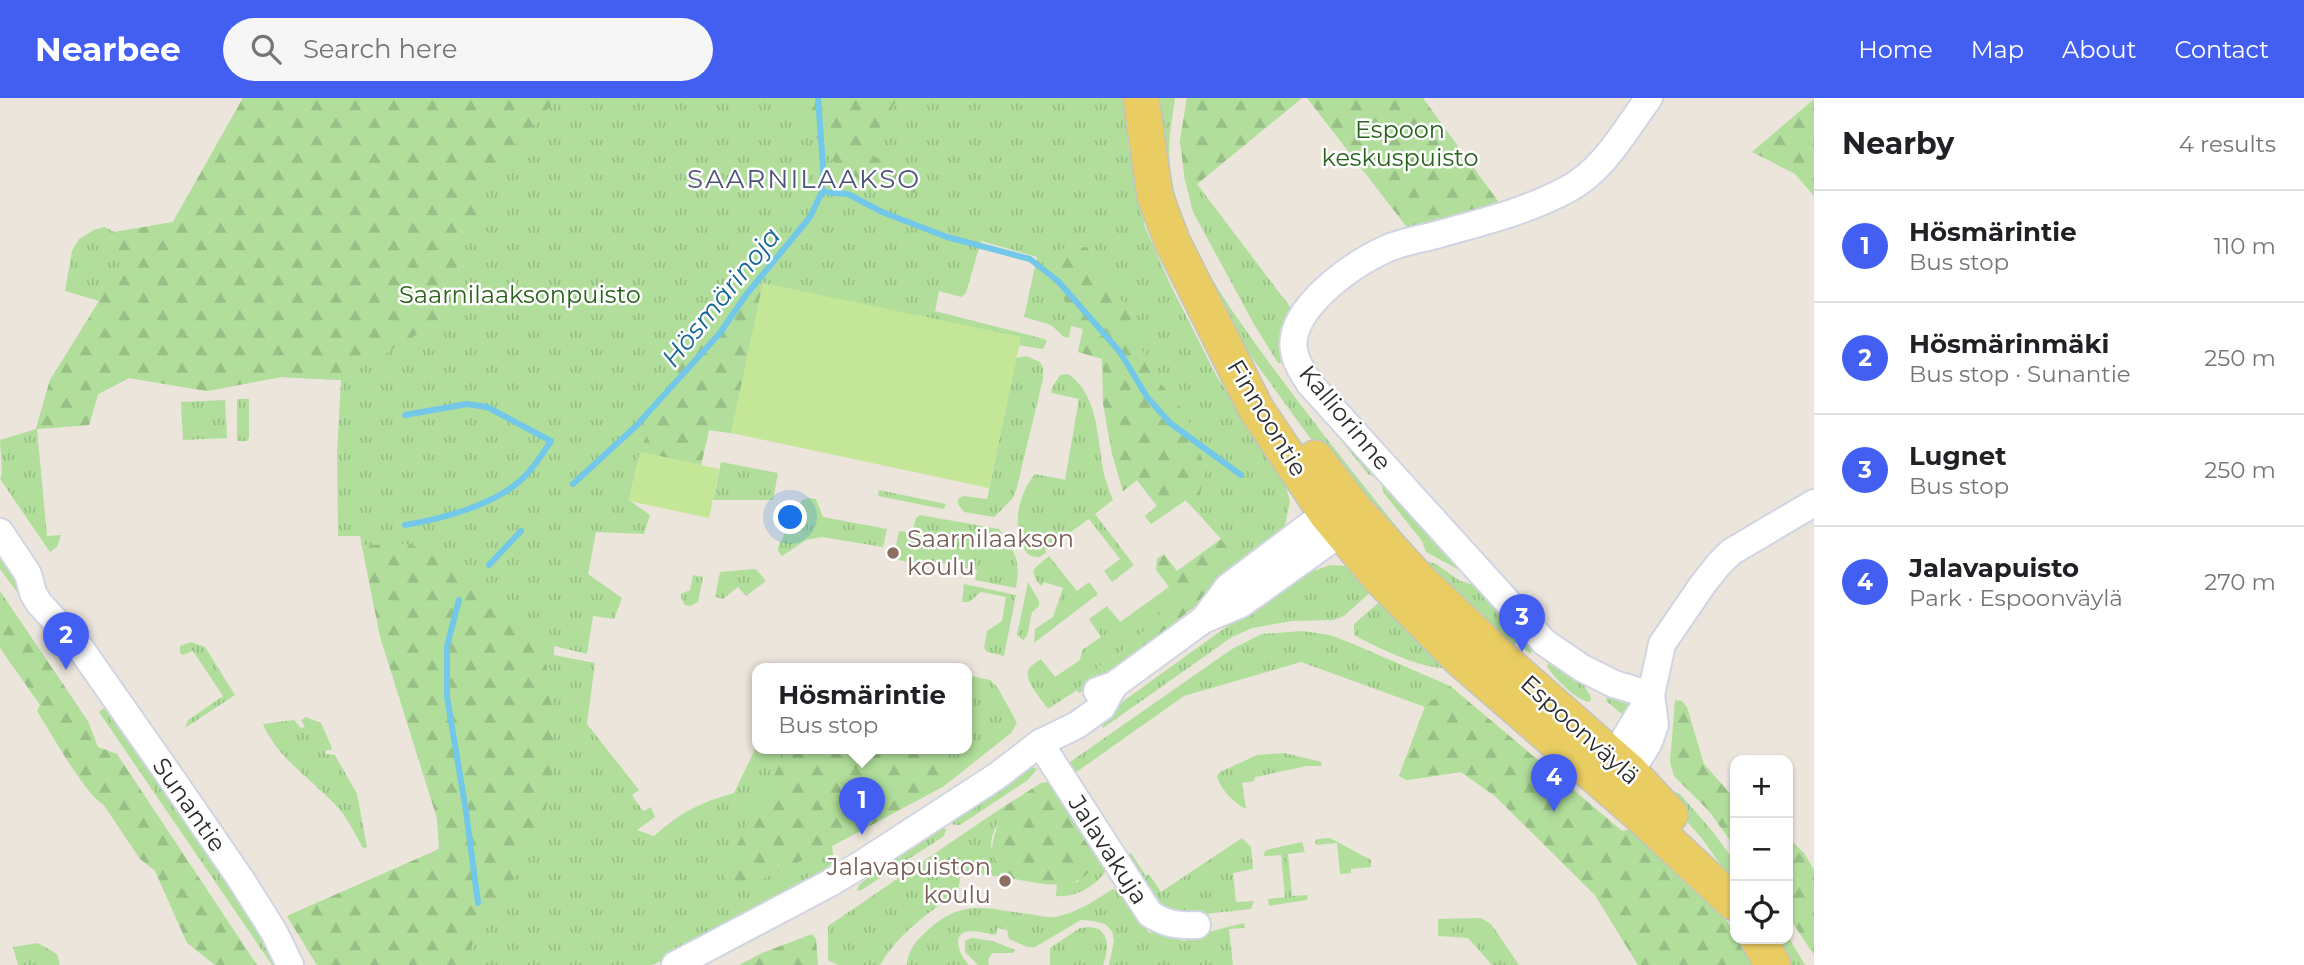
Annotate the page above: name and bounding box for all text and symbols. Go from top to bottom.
search box [223,18,713,81]
text: Nearbee [35,29,181,69]
icon: search [247,30,285,68]
text: Search here [303,33,458,65]
text: Home [1858,35,1933,64]
text: Map [1971,35,2024,64]
text: About [2062,35,2136,64]
text: Contact [2174,35,2269,64]
park label: Espoon keskuspuisto [1322,115,1478,172]
text: Nearby [1842,125,1954,162]
text: 4 results [2179,130,2276,158]
district label: SAARNILAAKSO [687,163,921,195]
text: Hösmärintie [1909,216,2077,248]
water label: Hösmärinoja [655,220,787,374]
text: 1 [1860,232,1870,260]
text: 110 m [2214,232,2276,260]
text: Bus stop [1909,248,2009,276]
park label: Saarnilaaksonpuisto [399,280,641,309]
text: Hösmärinmäki [1909,328,2109,360]
text: 2 [1858,344,1872,372]
text: 250 m [2204,344,2276,372]
street label: Finnoontie [1221,354,1314,481]
street label: Kalliorinne [1293,359,1398,476]
text: Bus stop · Sunantie [1909,360,2131,388]
text: Lugnet [1909,440,2006,472]
text: 3 [1858,456,1872,484]
text: 250 m [2204,456,2276,484]
text: Bus stop [1909,472,2009,500]
your location [773,500,807,534]
place label: Saarnilaakson koulu [907,524,1074,581]
marker: Saarnilaakson koulu [885,545,901,561]
text: Jalavapuisto [1909,552,2079,584]
text: 4 [1857,568,1873,596]
text: 270 m [2204,568,2276,596]
text: Park · Espoonväylä [1909,584,2123,612]
pin: 3 [1499,594,1545,652]
pin: 2 [43,612,89,670]
popup [752,663,972,754]
street label: Espoonväylä [1515,669,1646,791]
text: Hösmärintie [778,679,946,711]
text: Bus stop [778,711,878,739]
street label: Sunantie [147,752,232,857]
pin: 4 [1531,754,1577,812]
map controls [1730,755,1793,944]
button: + [1730,755,1793,818]
pin: 1 [839,777,885,835]
street label: Jalavakuja [1062,789,1154,910]
button: − [1730,818,1793,881]
place label: Jalavapuiston koulu [826,852,991,909]
marker: Jalavapuiston koulu [997,873,1013,889]
button: locate [1730,881,1793,944]

